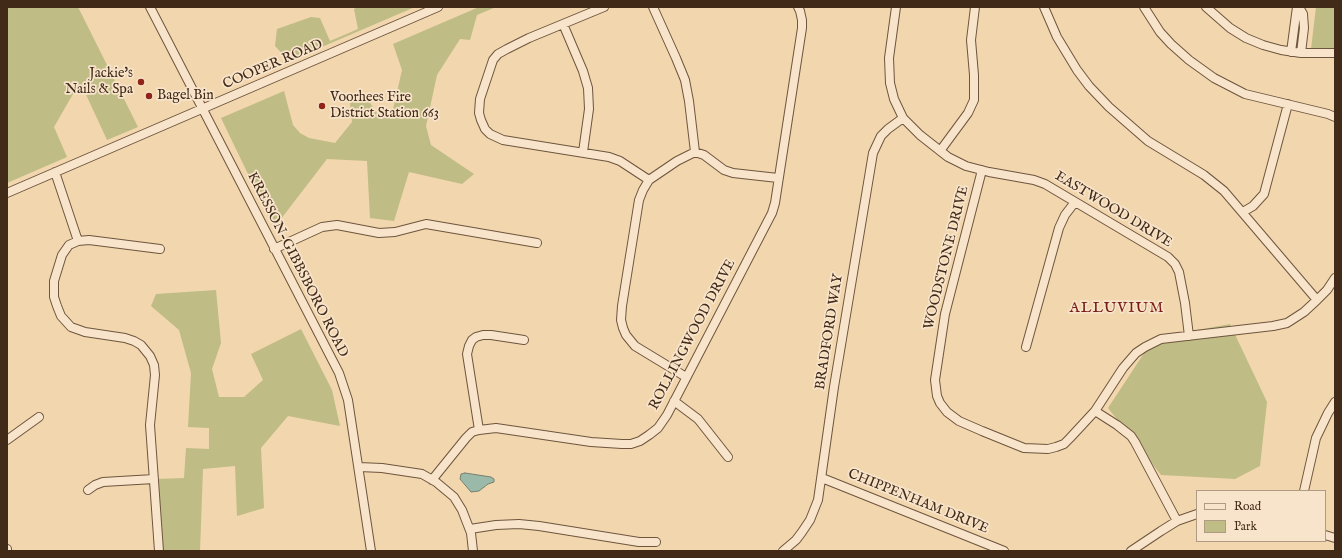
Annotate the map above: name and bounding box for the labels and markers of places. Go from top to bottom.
place label: Jackie's Nails & Spa [65,66,133,98]
marker: Jackie's Nails & Spa [136,77,146,87]
place label: Bagel Bin [157,88,214,104]
place label: Voorhees Fire District Station 663 [330,90,439,122]
marker: Bagel Bin [144,91,154,101]
marker: Voorhees Fire District Station 663 [317,101,327,111]

